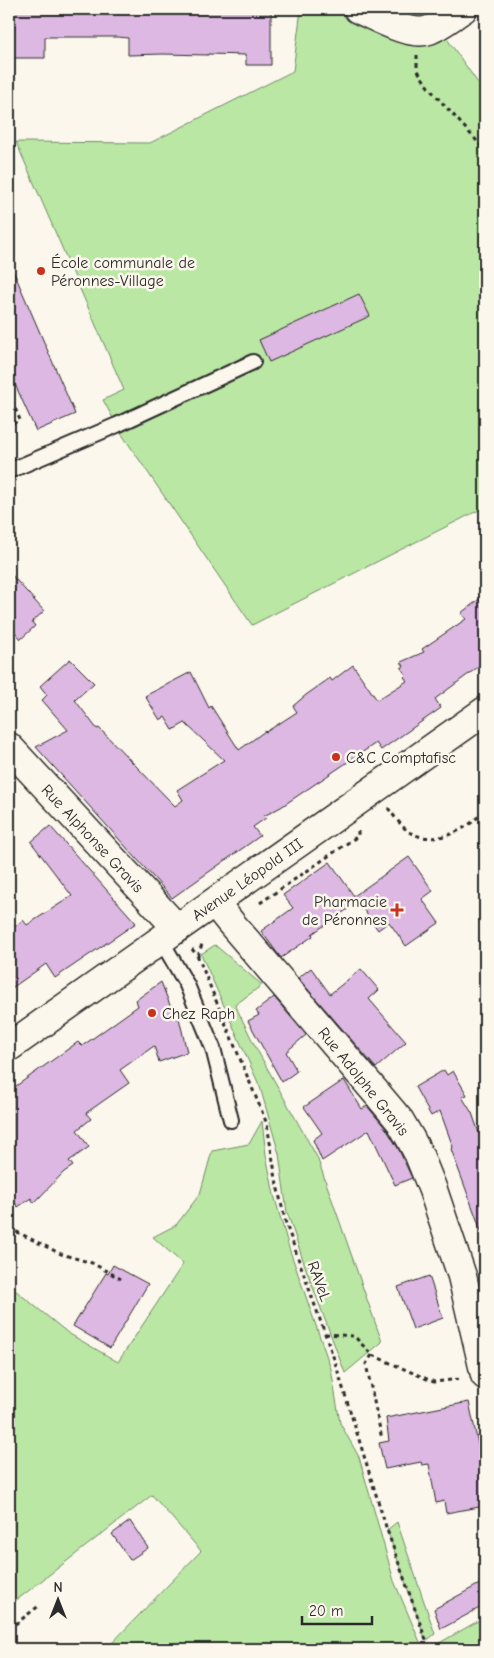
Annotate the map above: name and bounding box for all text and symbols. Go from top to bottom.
place label: École communale de Péronnes-Village [51,253,195,290]
marker: École communale de Péronnes-Village [35,265,47,277]
place label: C&C Comptafisc [346,749,456,767]
marker: C&C Comptafisc [330,751,342,763]
street label: Rue Alphonse Gravis [38,781,147,897]
street label: Avenue Léopold III [189,835,307,925]
place label: Pharmacie de Péronnes [302,893,387,929]
marker: Pharmacie de Péronnes [391,904,403,916]
place label: Chez Raph [162,1005,235,1023]
marker: Chez Raph [146,1007,158,1019]
street label: Rue Adolphe Gravis [314,1024,413,1140]
street label: RAVeL [303,1259,335,1304]
north arrow [32,1576,82,1626]
text: N [53,1579,63,1596]
scale bar [302,1593,372,1625]
text: 20 m [309,1602,343,1620]

